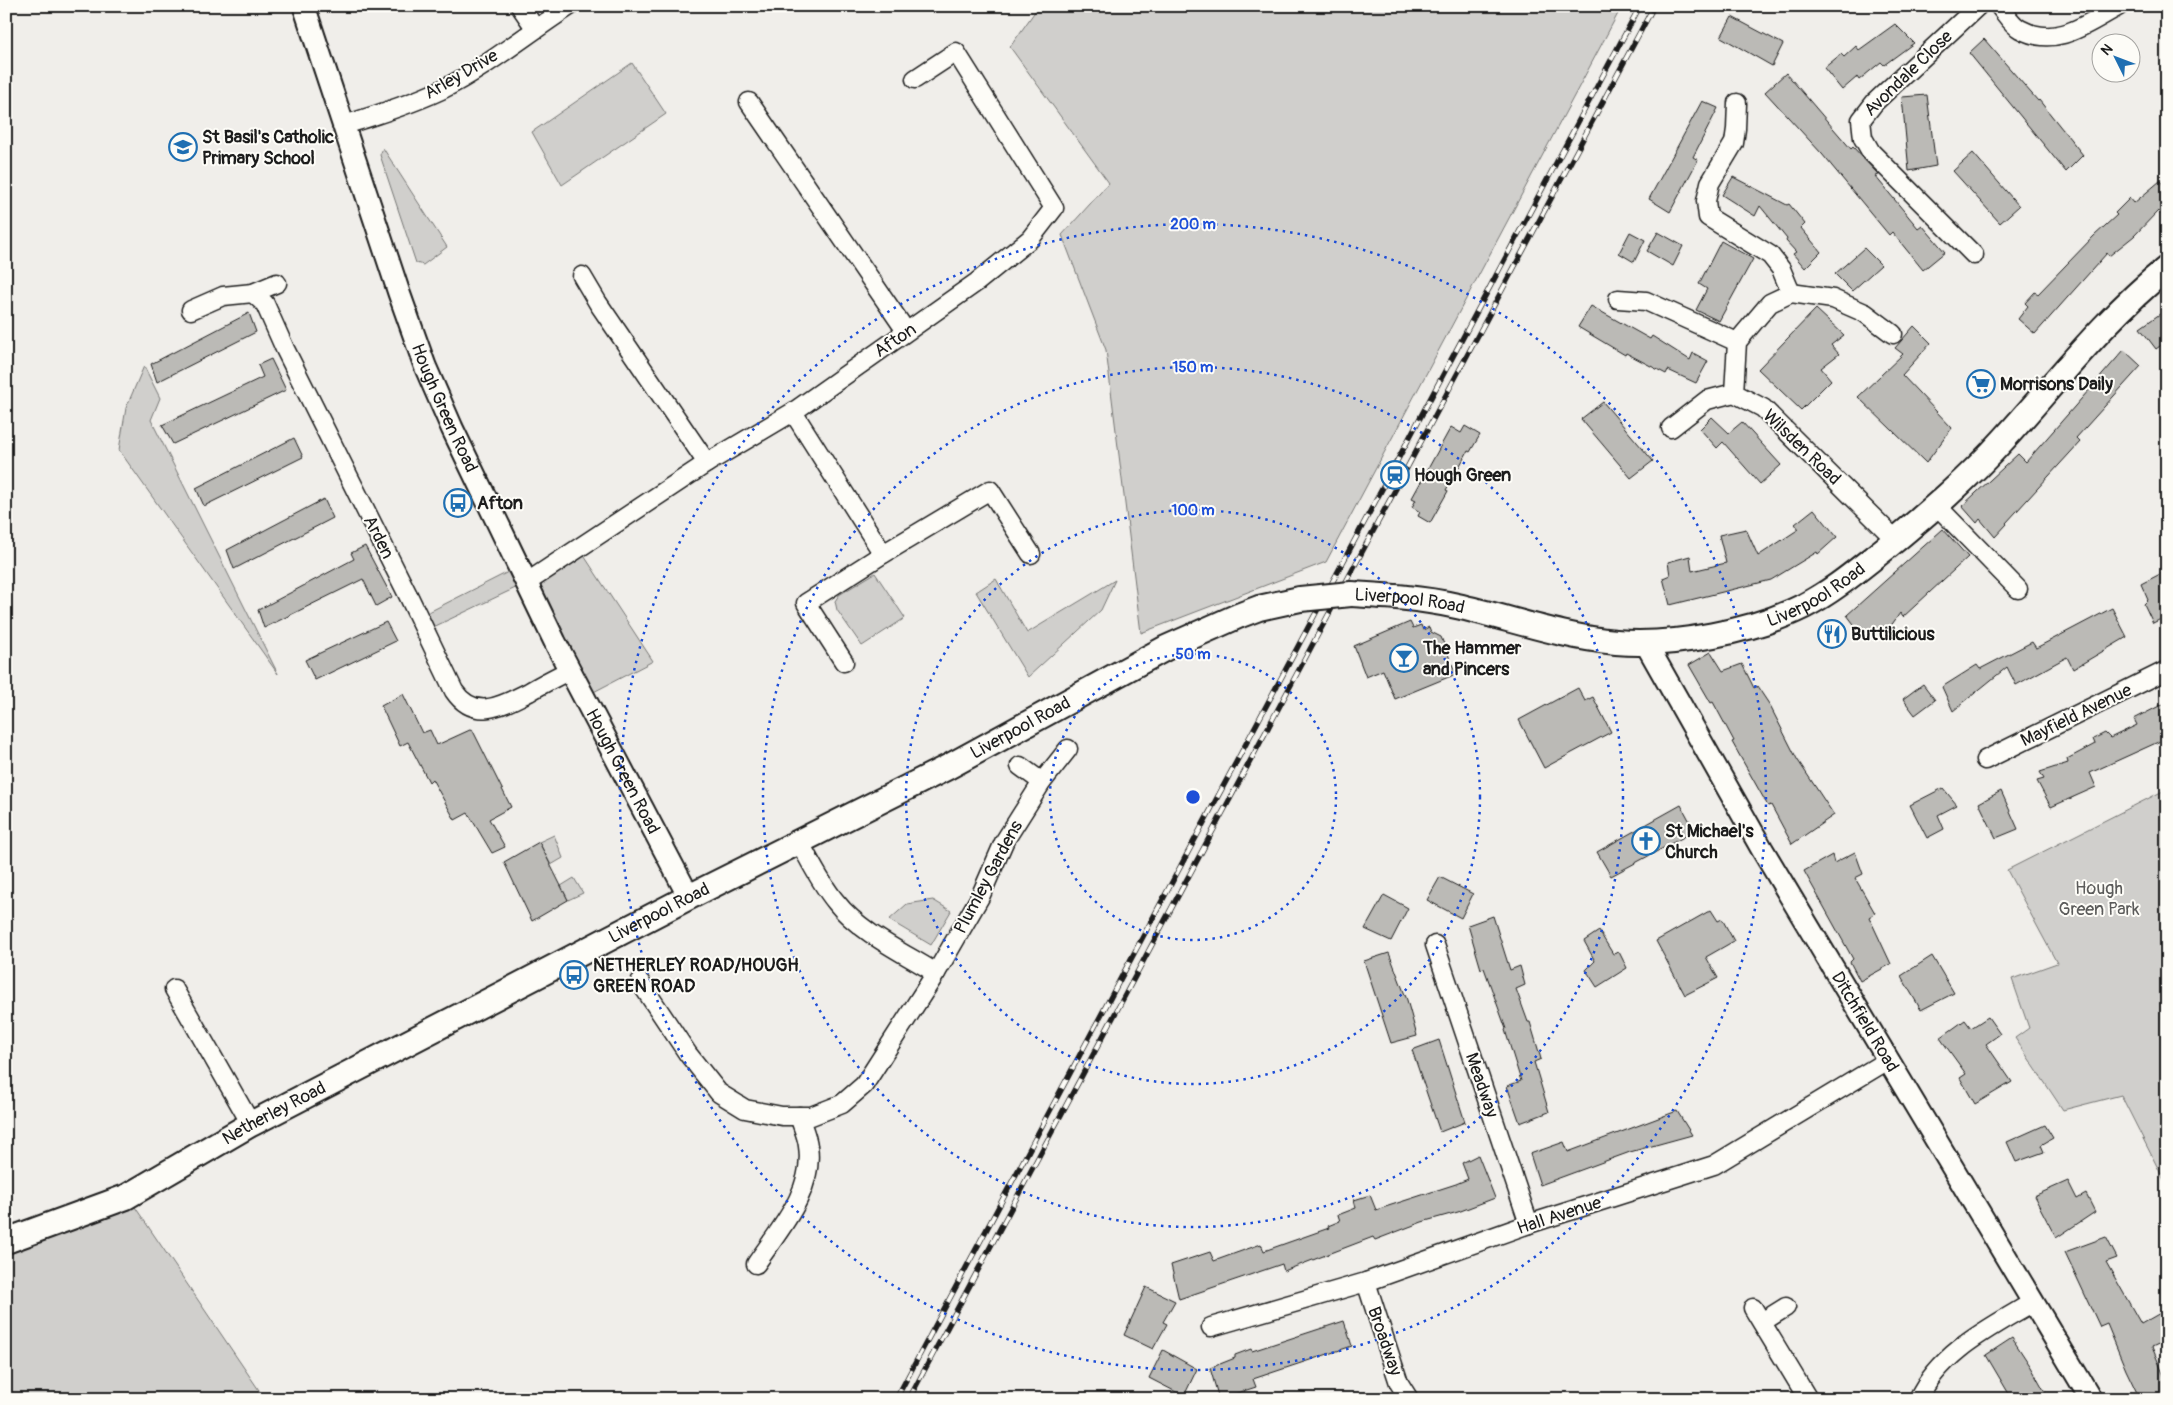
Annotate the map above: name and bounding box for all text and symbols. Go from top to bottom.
street label: Avondale Close [1859,25,1958,121]
north arrow [2090,32,2140,82]
text: N [2097,40,2116,59]
street label: Arley Drive [420,44,502,105]
place label: St Basil's Catholic Primary School [202,126,334,170]
school or university icon: St Basil's Catholic Primary School [168,132,198,162]
text: 200 m [1170,215,1216,234]
street label: Afton [870,318,921,363]
street label: Hough Green Road [406,341,483,476]
text: 150 m [1173,358,1213,377]
supermarket icon: Morrisons Daily [1966,369,1996,399]
place label: Morrisons Daily [2000,373,2113,396]
street label: Wilsden Road [1758,404,1846,490]
station icon: Hough Green [1380,460,1410,490]
place label: Hough Green [1414,464,1511,487]
bus stop icon: Afton [443,488,473,518]
place label: Afton [477,492,523,515]
text: 100 m [1172,501,1214,520]
street label: Arden [358,512,399,563]
street label: Liverpool Road [1764,558,1870,632]
street label: Liverpool Road [1354,583,1467,619]
restaurant icon: Buttilicious [1817,619,1847,649]
place label: Buttilicious [1851,623,1936,646]
place label: The Hammer and Pincers [1422,637,1522,681]
bar icon: The Hammer and Pincers [1389,643,1419,673]
text: 50 m [1176,645,1210,664]
street label: Mayfield Avenue [2017,679,2136,752]
street label: Liverpool Road [966,691,1075,765]
street label: Hough Green Road [580,705,665,838]
centre of rings [1184,788,1202,806]
street label: Plumley Gardens [949,817,1028,938]
place label: St Michael's Church [1665,820,1754,864]
church icon: St Michael's Church [1631,826,1661,856]
park label: Hough Green Park [2059,877,2140,921]
street label: Liverpool Road [605,878,714,949]
place label: NETHERLEY ROAD/HOUGH GREEN ROAD [593,954,799,998]
bus stop icon: NETHERLEY ROAD/HOUGH GREEN ROAD [559,960,589,990]
street label: Ditchfield Road [1826,967,1904,1076]
street label: Meadway [1460,1050,1503,1121]
street label: Netherley Road [218,1076,330,1150]
street label: Hall Avenue [1514,1191,1604,1240]
street label: Broadway [1362,1304,1407,1379]

